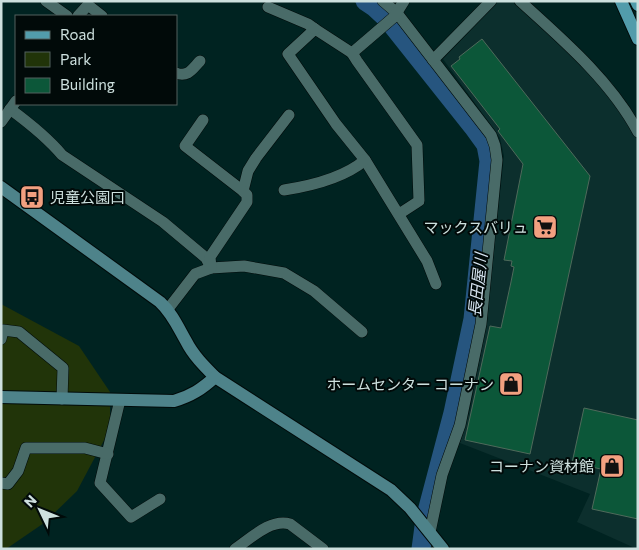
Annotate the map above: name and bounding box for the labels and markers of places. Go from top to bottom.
bus stop icon: 児童公園口 [19,184,45,210]
place label: 児童公園口 [50,188,125,206]
supermarket icon: マックスバリュ [532,214,558,240]
place label: マックスバリュ [423,218,528,236]
shop icon: ホームセンター コーナン [498,371,524,397]
place label: ホームセンター コーナン [327,375,494,393]
shop icon: コーナン資材館 [599,453,625,479]
place label: コーナン資材館 [489,457,594,475]

